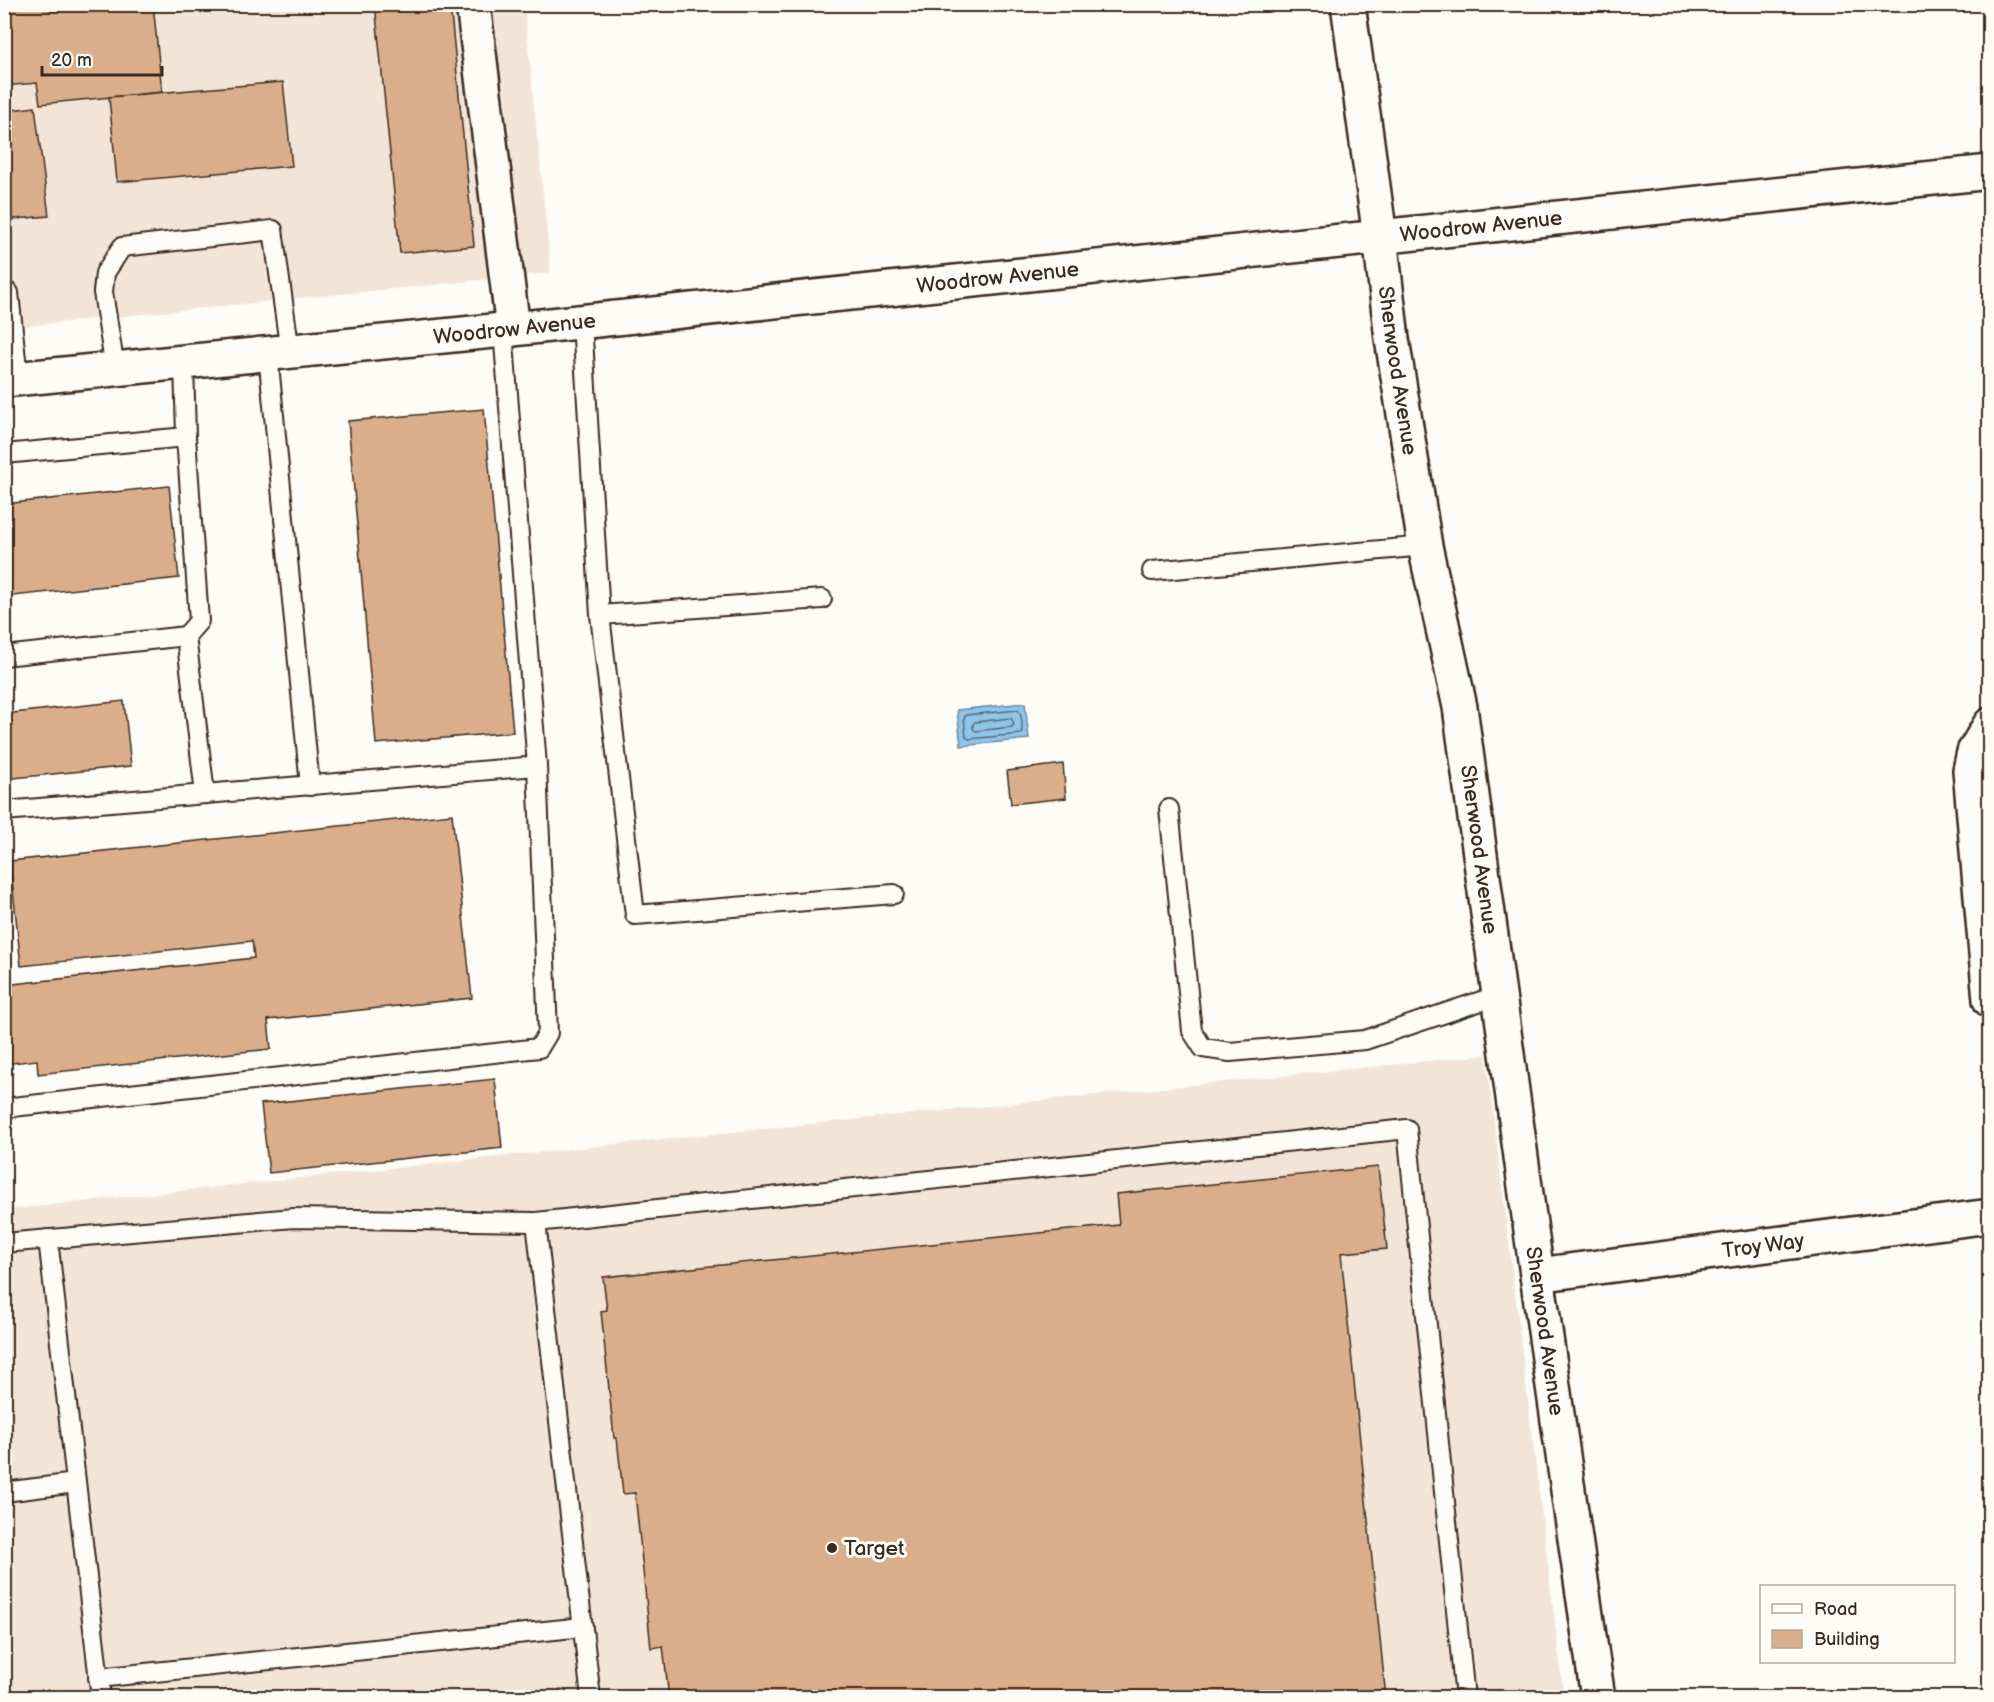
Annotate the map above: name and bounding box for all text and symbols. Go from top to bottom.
scale bar [42,39,162,77]
text: 20 m [51,50,92,71]
street label: Woodrow Avenue [1399,205,1563,247]
street label: Woodrow Avenue [915,256,1080,298]
street label: Sherwood Avenue [1373,285,1423,457]
street label: Woodrow Avenue [432,308,597,349]
street label: Sherwood Avenue [1455,763,1503,936]
street label: Troy Way [1720,1228,1806,1263]
street label: Sherwood Avenue [1521,1245,1570,1417]
place label: Target [844,1536,905,1561]
marker: Target [825,1541,839,1555]
legend [1760,1585,1955,1663]
text: Road [1814,1599,1858,1620]
text: Building [1814,1629,1880,1650]

